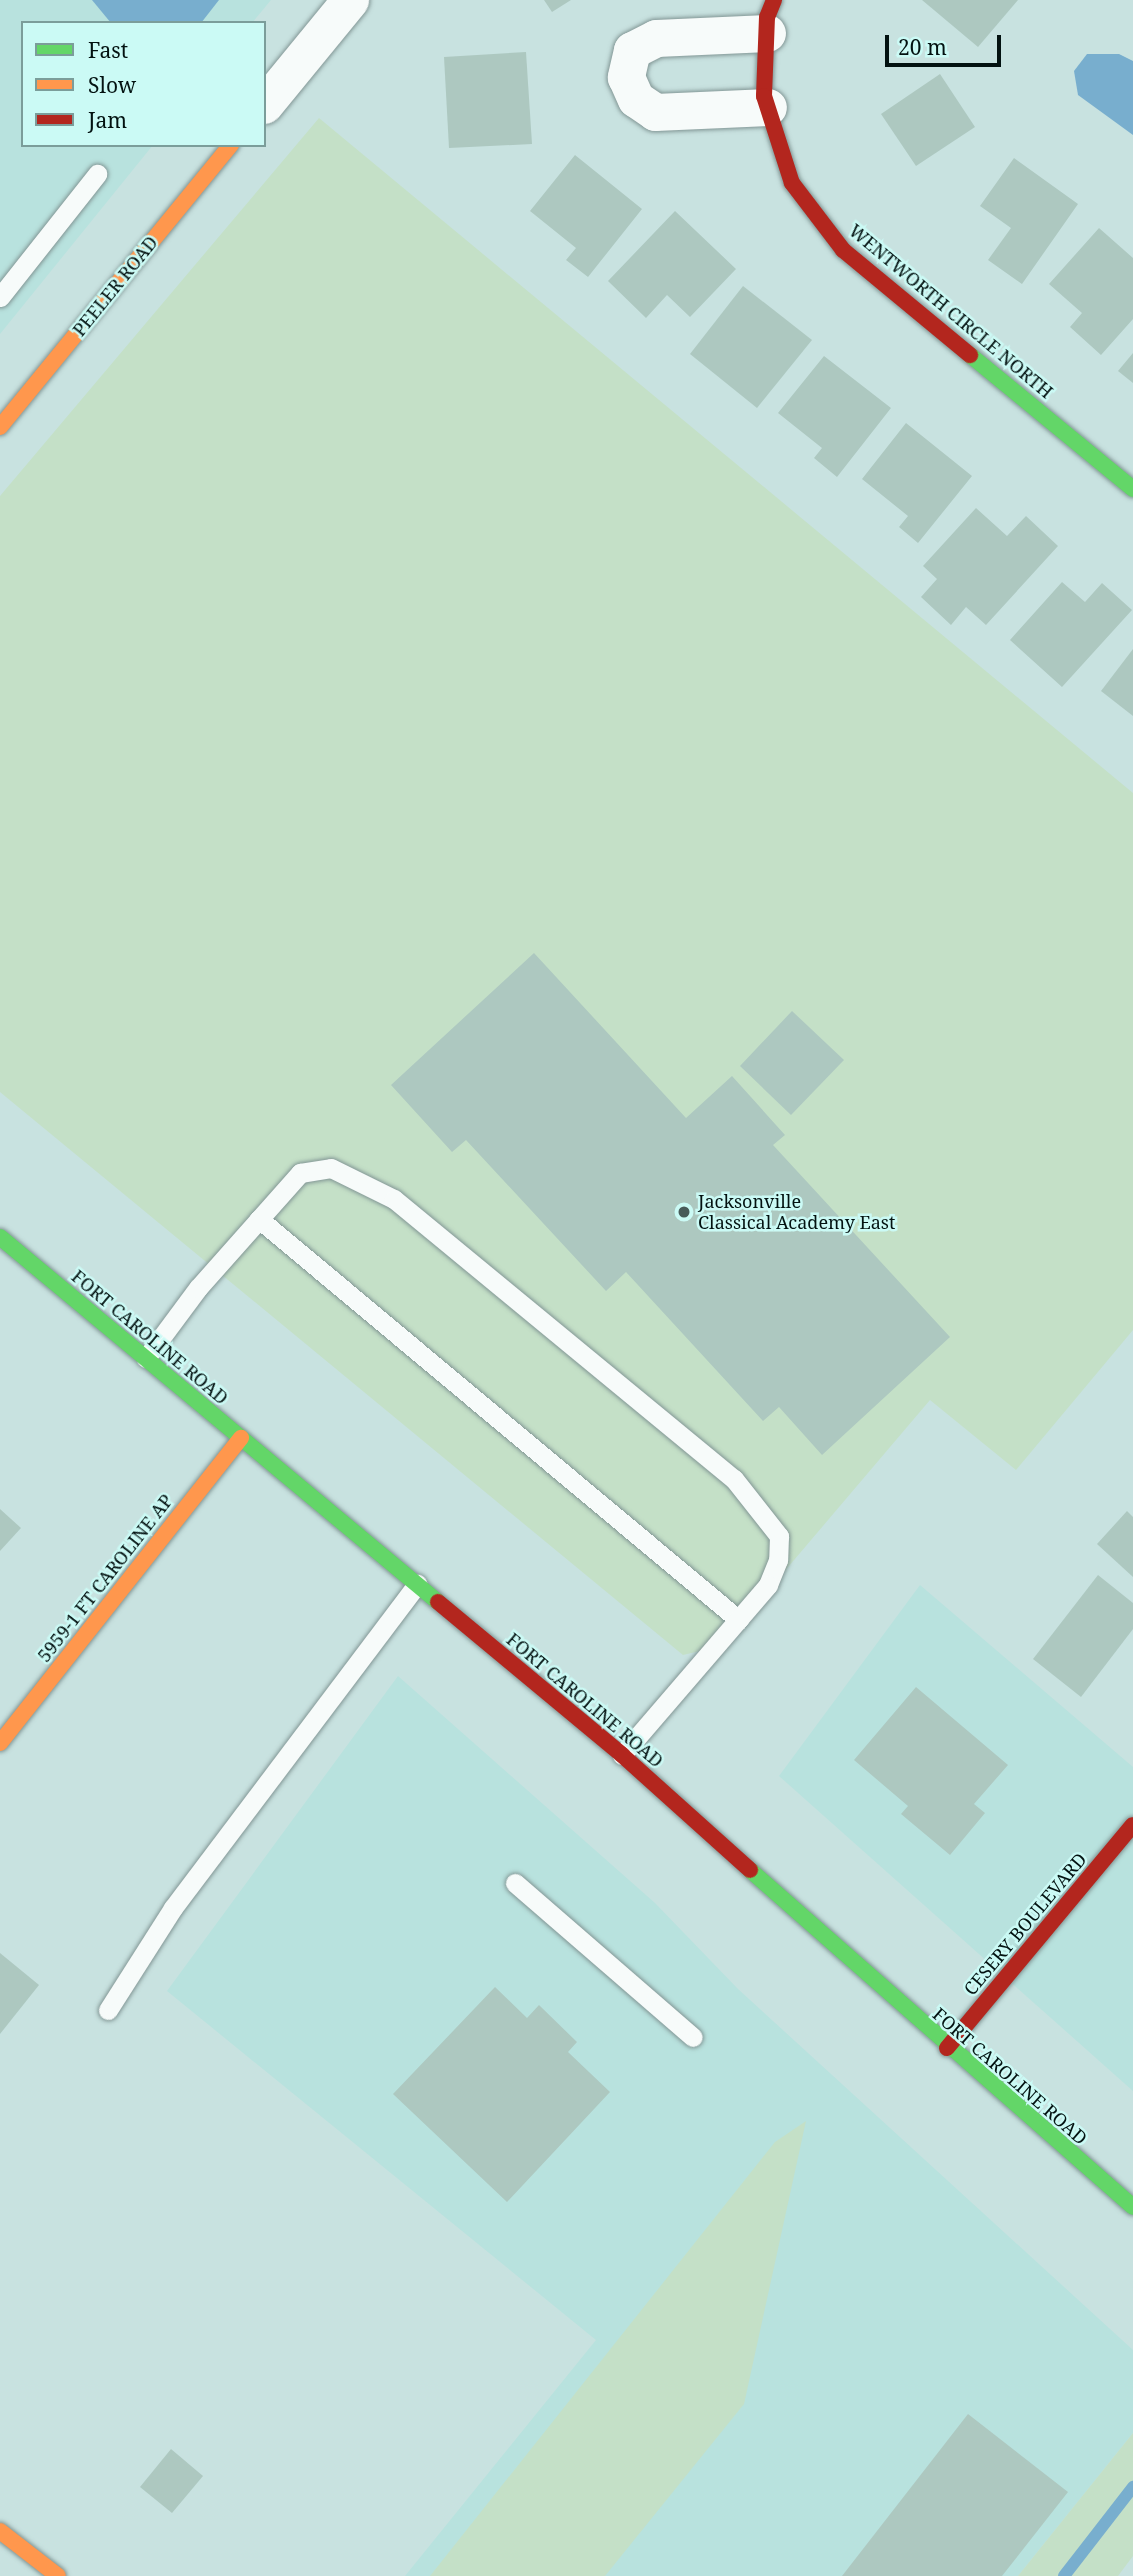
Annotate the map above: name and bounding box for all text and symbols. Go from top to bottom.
legend [21,21,266,147]
scale bar [888,21,1004,65]
text: 20 m [898,33,947,61]
text: Fast [88,36,128,64]
text: Slow [88,71,136,99]
text: Jam [88,106,127,134]
street label: WENTWORTH CIRCLE NORTH [845,219,1057,403]
street label: PEELER ROAD [68,232,162,340]
place label: Jacksonville Classical Academy East [698,1191,895,1234]
marker: Jacksonville Classical Academy East [676,1204,692,1220]
street label: FORT CAROLINE ROAD [67,1265,233,1409]
street label: 5959-1 FT CAROLINE AP [33,1490,177,1666]
street label: FORT CAROLINE ROAD [502,1628,668,1772]
street label: CESERY BOULEVARD [959,1849,1091,1999]
street label: FORT CAROLINE ROAD [928,2003,1092,2149]

